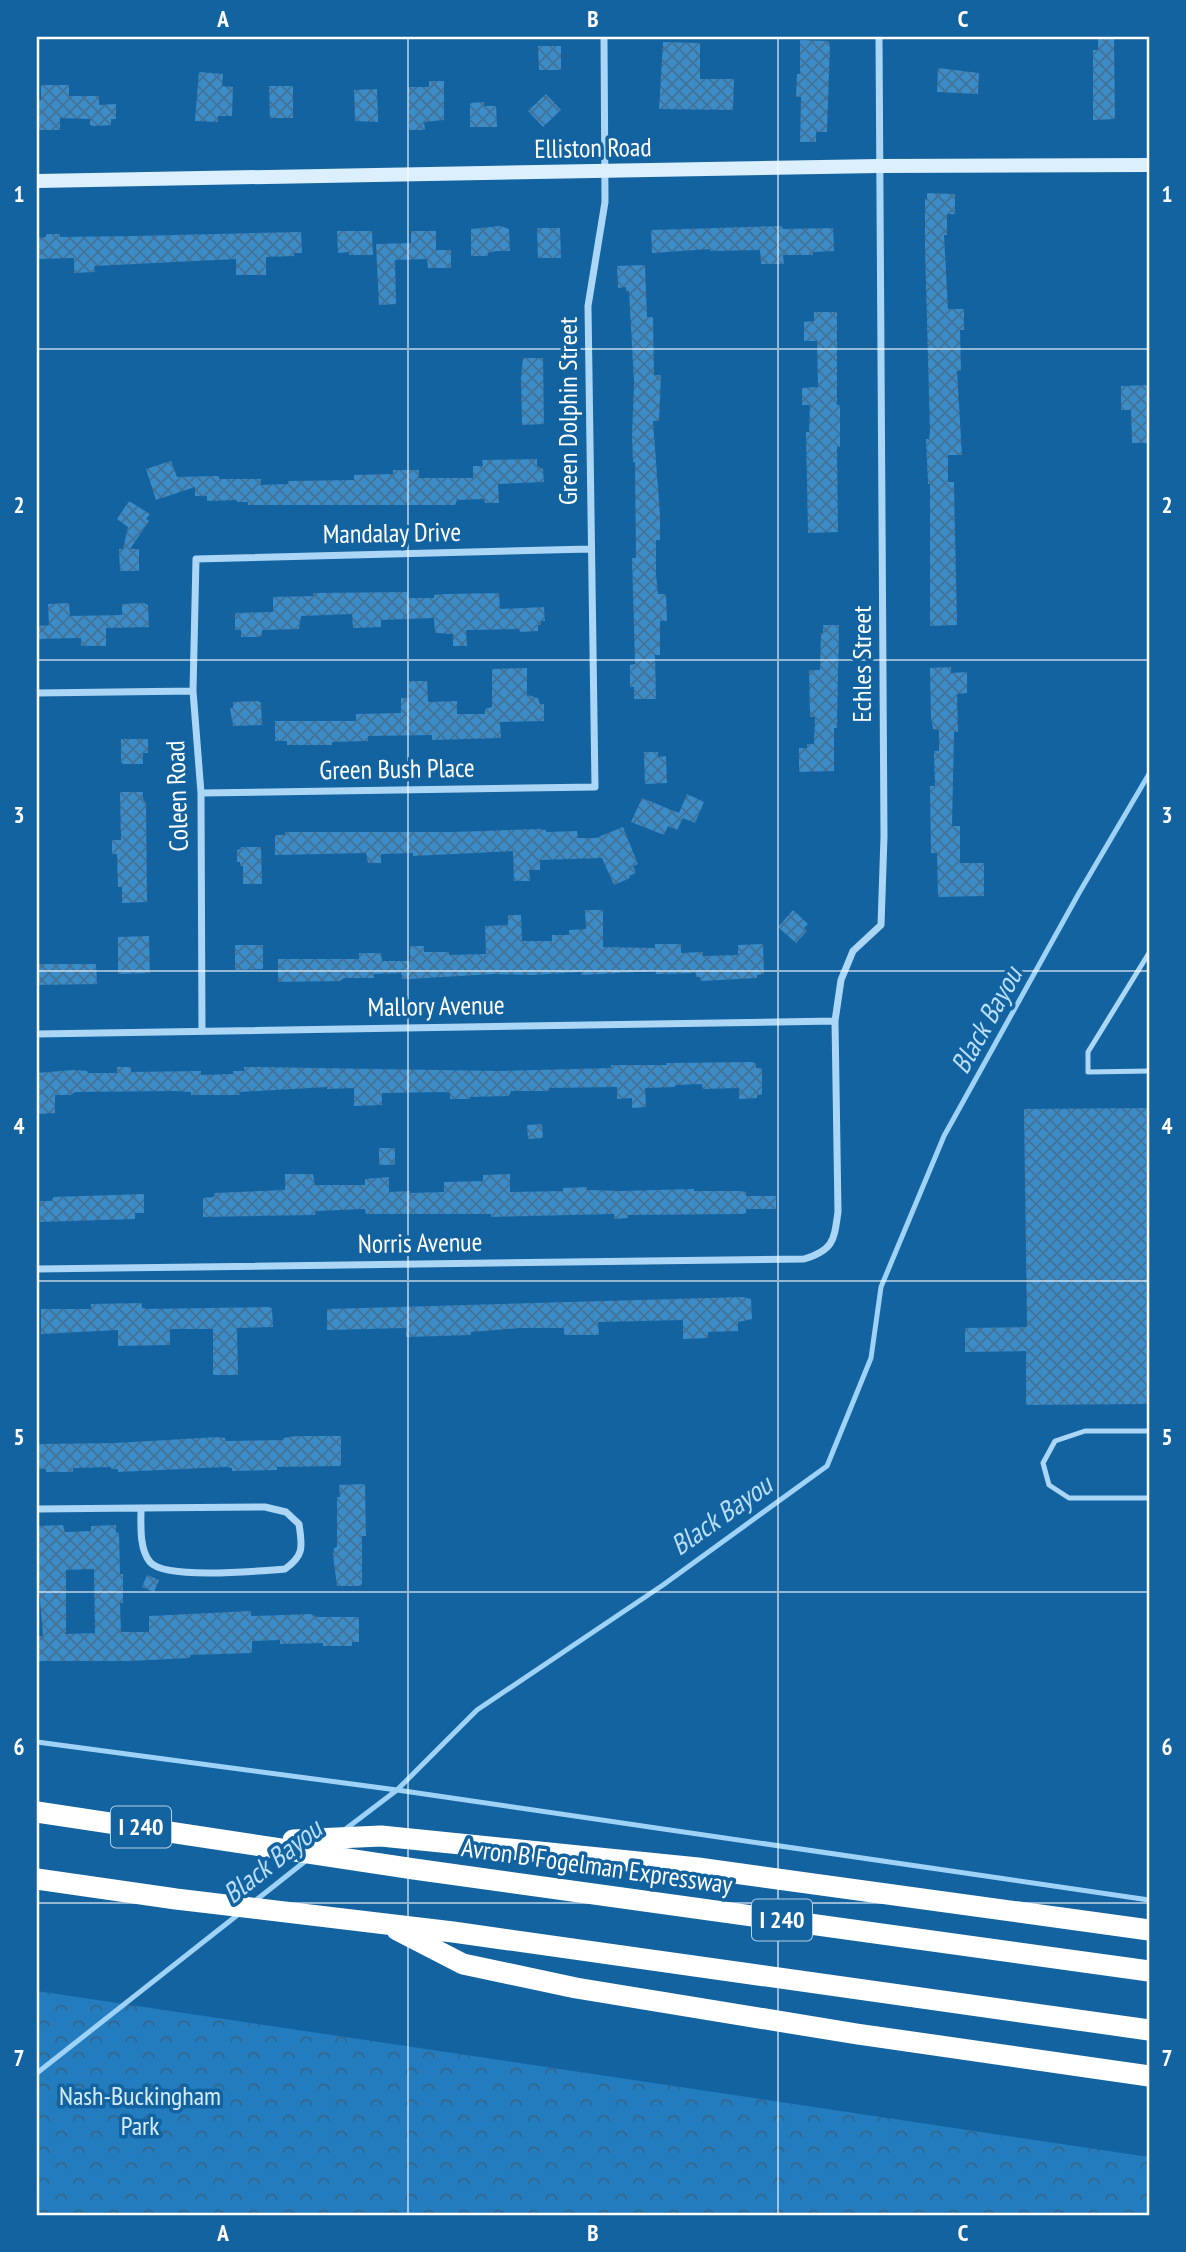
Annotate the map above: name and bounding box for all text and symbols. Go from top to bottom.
text: A [216,4,229,33]
text: B [587,4,599,33]
text: C [958,4,969,33]
street label: Elliston Road [534,130,652,165]
text: 1 [14,179,25,208]
text: 1 [1162,179,1173,208]
street label: Green Dolphin Street [551,317,584,505]
text: 2 [14,490,25,519]
text: 2 [1162,490,1173,519]
street label: Mandalay Drive [323,515,461,550]
street label: Echles Street [845,606,878,722]
street label: Coleen Road [158,740,195,852]
street label: Green Bush Place [319,751,475,786]
text: 3 [14,800,25,829]
text: 3 [1162,800,1173,829]
water label: Black Bayou [941,958,1031,1080]
street label: Mallory Avenue [367,988,505,1023]
text: 4 [14,1111,25,1140]
text: 4 [1162,1111,1173,1140]
street label: Norris Avenue [357,1225,483,1260]
text: 5 [14,1422,25,1451]
text: 5 [1162,1422,1173,1451]
water label: Black Bayou [663,1465,780,1563]
text: 6 [14,1732,25,1761]
text: 6 [1162,1732,1173,1761]
road number: I 240 [111,1806,171,1848]
water label: Black Bayou [215,1809,330,1911]
street label: Avron B Fogelman Expressway [460,1830,735,1901]
road number: I 240 [752,1899,812,1940]
text: 7 [14,2043,25,2072]
text: 7 [1162,2043,1173,2072]
park label: Nash-Buckingham Park [59,2079,221,2142]
text: A [216,2218,229,2247]
text: B [587,2218,599,2247]
text: C [958,2218,969,2247]

